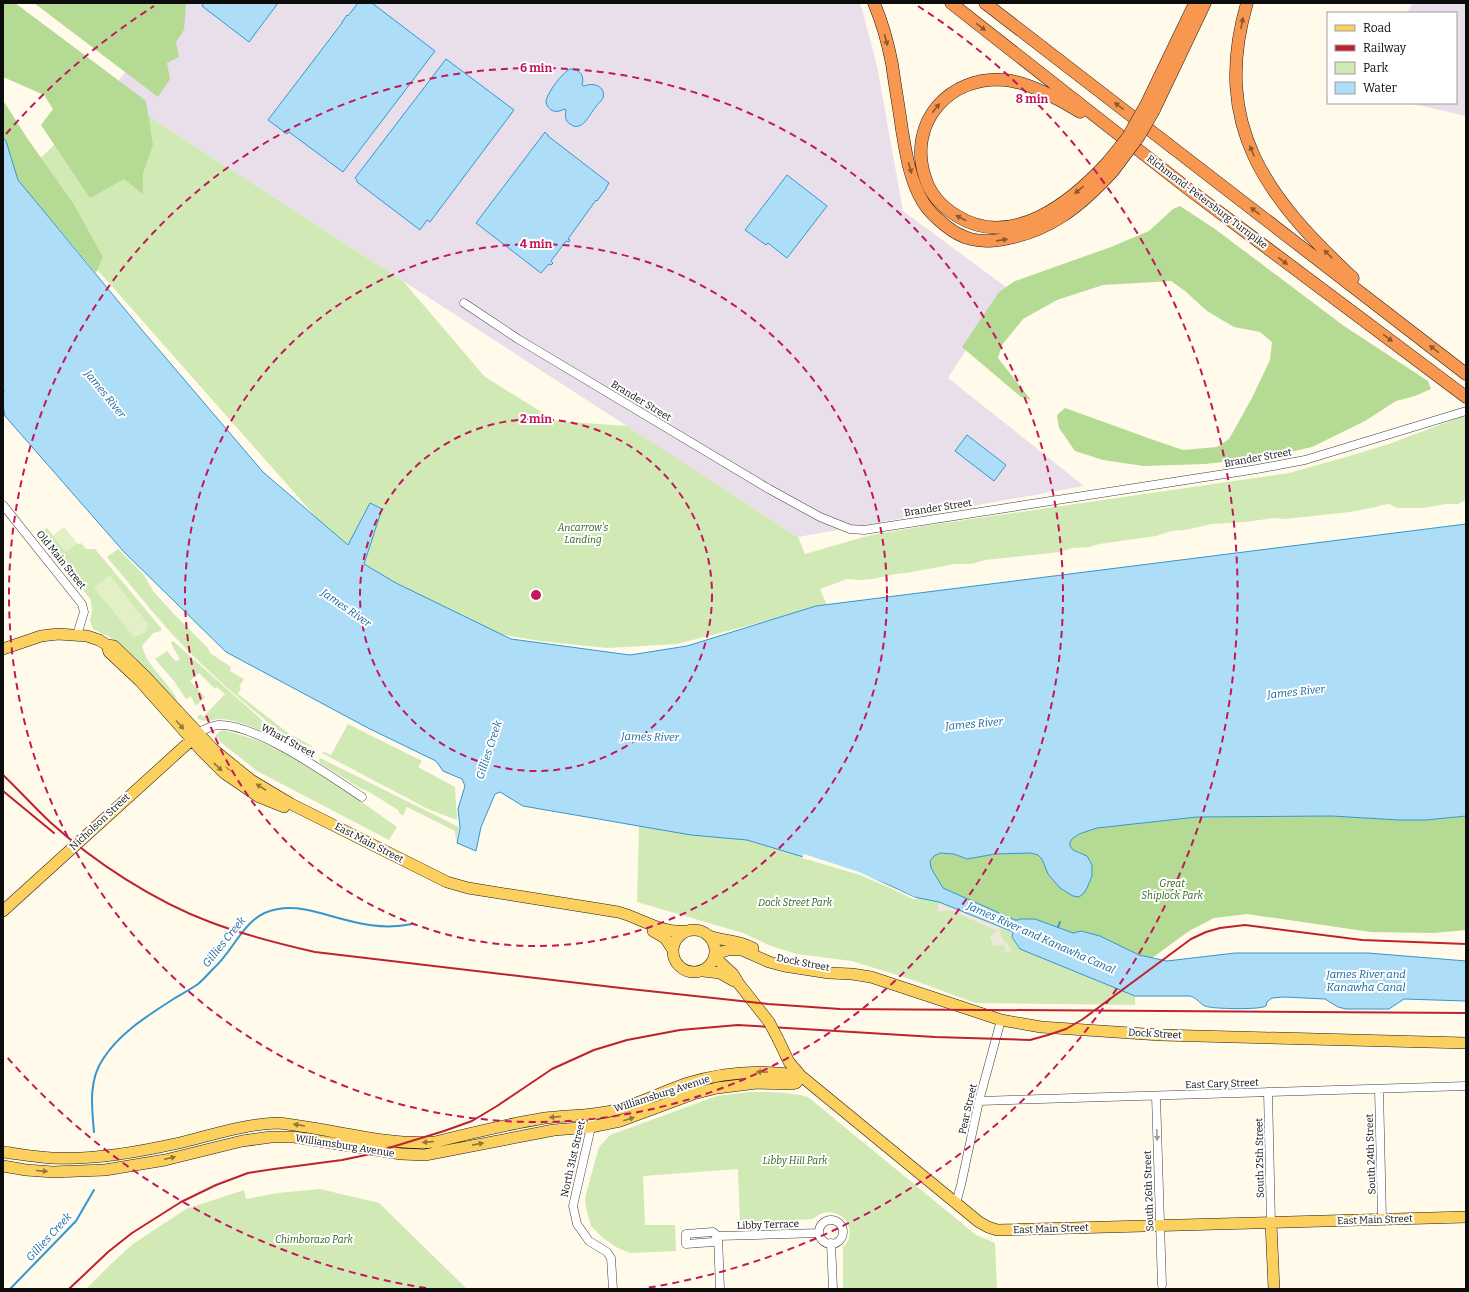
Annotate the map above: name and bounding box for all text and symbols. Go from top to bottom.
legend [1327,12,1457,104]
one-way arrow [1239,17,1245,29]
text: Road [1363,21,1391,35]
one-way arrow [976,23,987,31]
one-way arrow [883,34,889,46]
text: Railway [1363,41,1407,55]
text: 6 min [520,61,552,75]
text: Park [1363,61,1389,75]
text: Water [1363,81,1398,95]
text: 8 min [1016,92,1048,106]
one-way arrow [932,102,941,113]
one-way arrow [1114,102,1124,110]
one-way arrow [1248,144,1254,156]
street label: Richmond-Petersburg Turnpike [1144,153,1270,251]
one-way arrow [907,162,913,174]
one-way arrow [1074,186,1085,195]
one-way arrow [1250,206,1261,215]
one-way arrow [955,215,966,221]
one-way arrow [996,236,1008,243]
text: 4 min [520,237,552,251]
one-way arrow [1323,249,1333,259]
one-way arrow [1278,257,1289,265]
one-way arrow [1382,334,1393,342]
one-way arrow [1428,345,1439,353]
water label: James River [81,367,129,421]
street label: Brander Street [609,378,674,424]
text: 2 min [520,412,552,426]
street label: Brander Street [1223,446,1293,470]
street label: Brander Street [903,497,973,519]
park label: Ancarrow's Landing [557,522,609,546]
street label: Old Main Street [34,528,89,592]
water label: James River [318,585,374,630]
centre of rings [529,588,543,602]
water label: James River [1265,682,1326,702]
water label: James River [944,715,1004,733]
water label: Gillies Creek [473,718,505,781]
one-way arrow [175,720,184,730]
street label: Wharf Street [259,722,318,761]
water label: James River [620,730,680,744]
one-way arrow [213,762,223,772]
one-way arrow [255,783,267,790]
street label: Nicholson Street [67,791,133,853]
street label: East Main Street [333,820,406,866]
park label: Great Shiplock Park [1141,878,1203,902]
park label: Dock Street Park [758,897,833,909]
water label: James River and Kanawha Canal [964,899,1117,977]
water label: Gillies Creek [200,913,249,970]
street label: Dock Street [775,952,831,974]
water label: James River and Kanawha Canal [1325,968,1406,994]
street label: Dock Street [1128,1027,1183,1041]
one-way arrow [755,1069,768,1075]
street label: Williamsburg Avenue [613,1073,711,1115]
street label: East Cary Street [1185,1077,1259,1091]
street label: Pear Street [956,1082,980,1135]
street label: South 24th Street [1364,1113,1378,1195]
one-way arrow [549,1114,561,1121]
one-way arrow [624,1115,636,1121]
street label: South 25th Street [1253,1117,1267,1198]
street label: North 31st Street [558,1119,588,1198]
one-way arrow [293,1122,305,1128]
one-way arrow [1154,1129,1160,1142]
street label: Williamsburg Avenue [295,1132,395,1160]
one-way arrow [422,1139,434,1146]
one-way arrow [472,1141,484,1147]
street label: South 26th Street [1142,1150,1156,1232]
one-way arrow [164,1155,177,1161]
park label: Libby Hill Park [762,1155,828,1167]
one-way arrow [36,1168,48,1175]
water label: Gillies Creek [23,1210,75,1264]
street label: East Main Street [1337,1213,1413,1227]
street label: Libby Terrace [737,1218,799,1232]
street label: East Main Street [1013,1222,1089,1236]
park label: Chimborazo Park [275,1234,354,1246]

